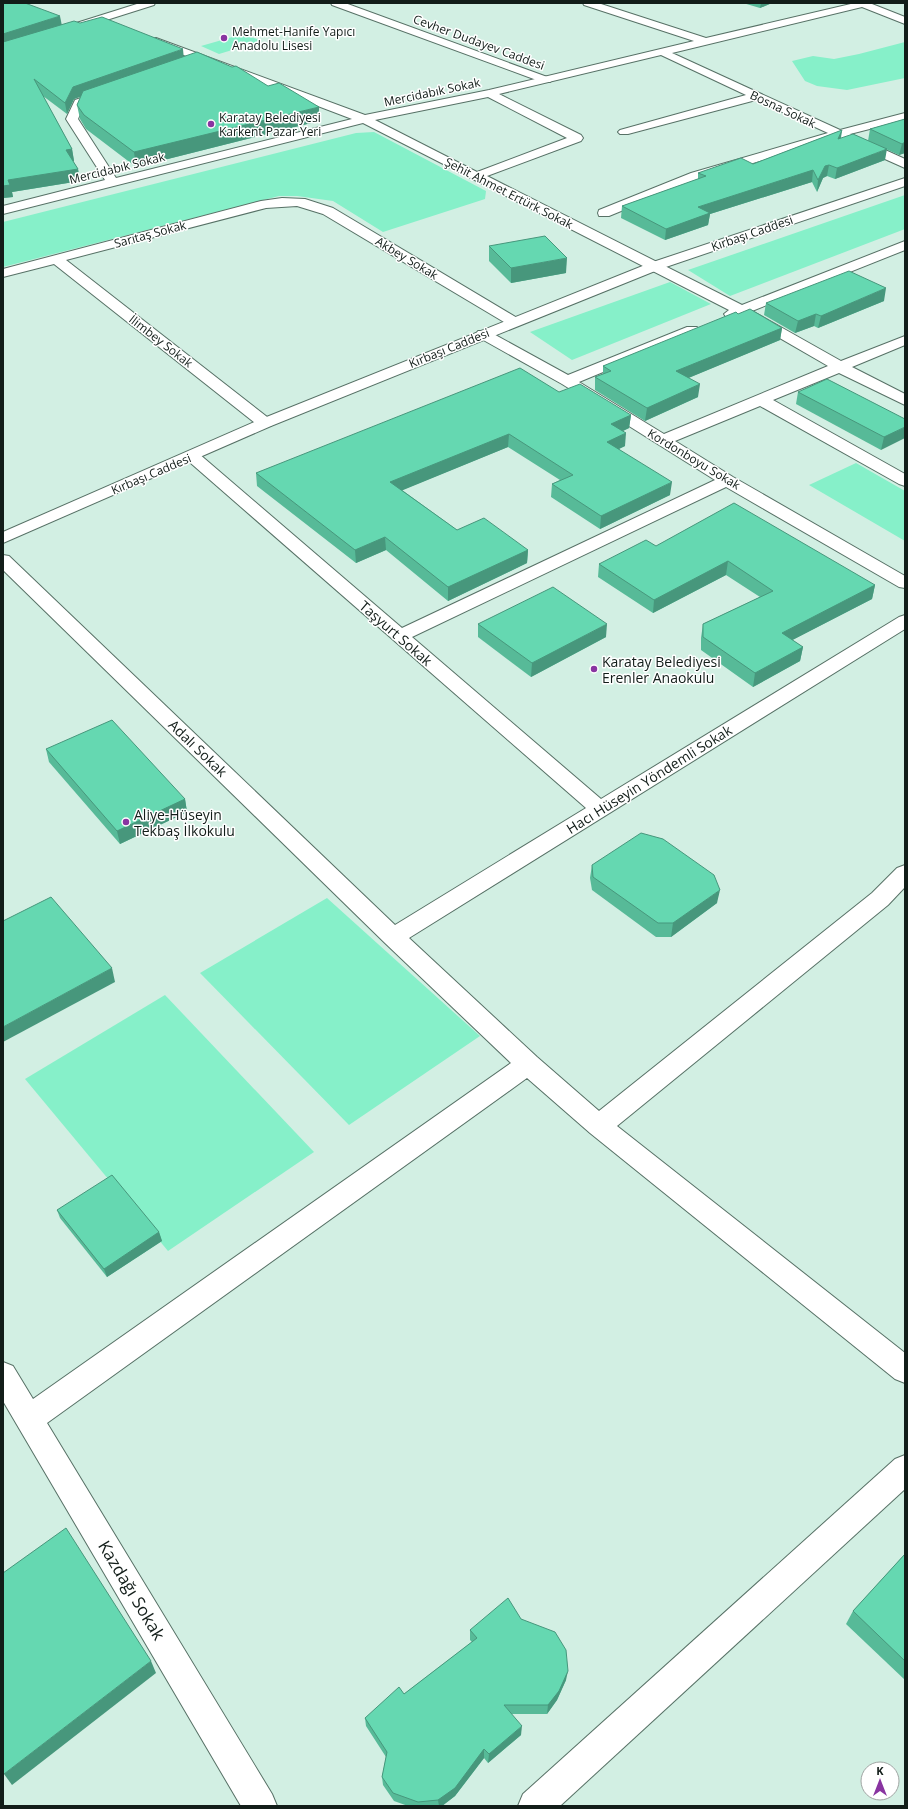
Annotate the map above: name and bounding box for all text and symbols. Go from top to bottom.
street label: Cevher Dudayev Caddesi [411,10,547,74]
place label: Mehmet-Hanife Yapıcı Anadolu Lisesi [232,23,355,54]
marker: Mehmet-Hanife Yapıcı Anadolu Lisesi [219,33,229,43]
street label: Mercidabık Sokak [382,73,482,111]
street label: Bosna Sokak [747,86,819,132]
place label: Karatay Belediyesi Karkent Pazar Yeri [219,109,321,140]
marker: Karatay Belediyesi Karkent Pazar Yeri [206,119,216,129]
street label: Mercidabık Sokak [67,148,167,188]
street label: Şehit Ahmet Ertürk Sokak [442,153,577,233]
street label: Kırbaşı Caddesi [709,211,795,255]
street label: Sarıtaş Sokak [112,216,189,252]
street label: Akbey Sokak [373,233,442,284]
street label: İlimbey Sokak [126,311,197,372]
street label: Kırbaşı Caddesi [406,324,492,372]
street label: Kordonboyu Sokak [644,425,744,494]
street label: Kırbaşı Caddesi [108,449,194,499]
street label: Taşyurt Sokak [356,596,437,670]
place label: Karatay Belediyesi Erenler Anaokulu [602,652,721,687]
marker: Karatay Belediyesi Erenler Anaokulu [589,664,599,674]
street label: Adalı Sokak [165,715,232,781]
street label: Hacı Hüseyin Yöndemli Sokak [563,720,736,838]
place label: Aliye-Hüseyin Tekbaş İlkokulu [134,805,235,840]
marker: Aliye-Hüseyin Tekbaş İlkokulu [121,817,131,827]
street label: Kazdağı Sokak [93,1536,171,1644]
north arrow [860,1761,900,1801]
text: K [876,1763,884,1778]

